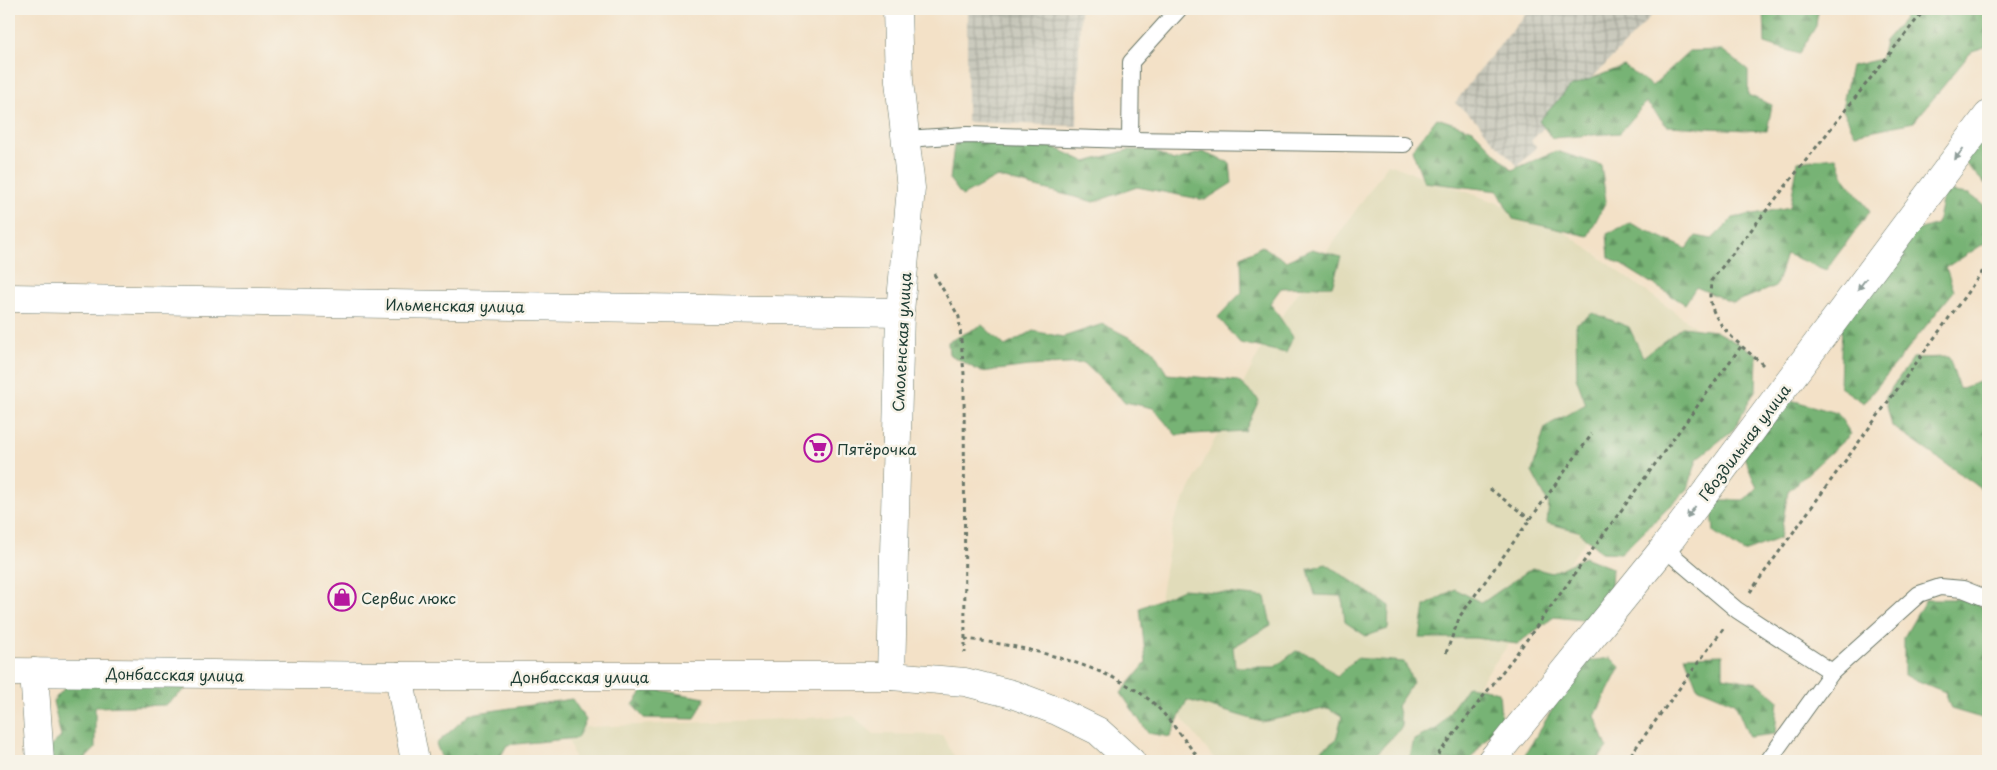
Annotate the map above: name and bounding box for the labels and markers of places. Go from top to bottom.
supermarket icon: Пятёрочка [803,433,833,463]
place label: Пятёрочка [837,437,917,460]
shop icon: Сервис люкс [327,582,357,612]
place label: Сервис люкс [361,586,456,609]

